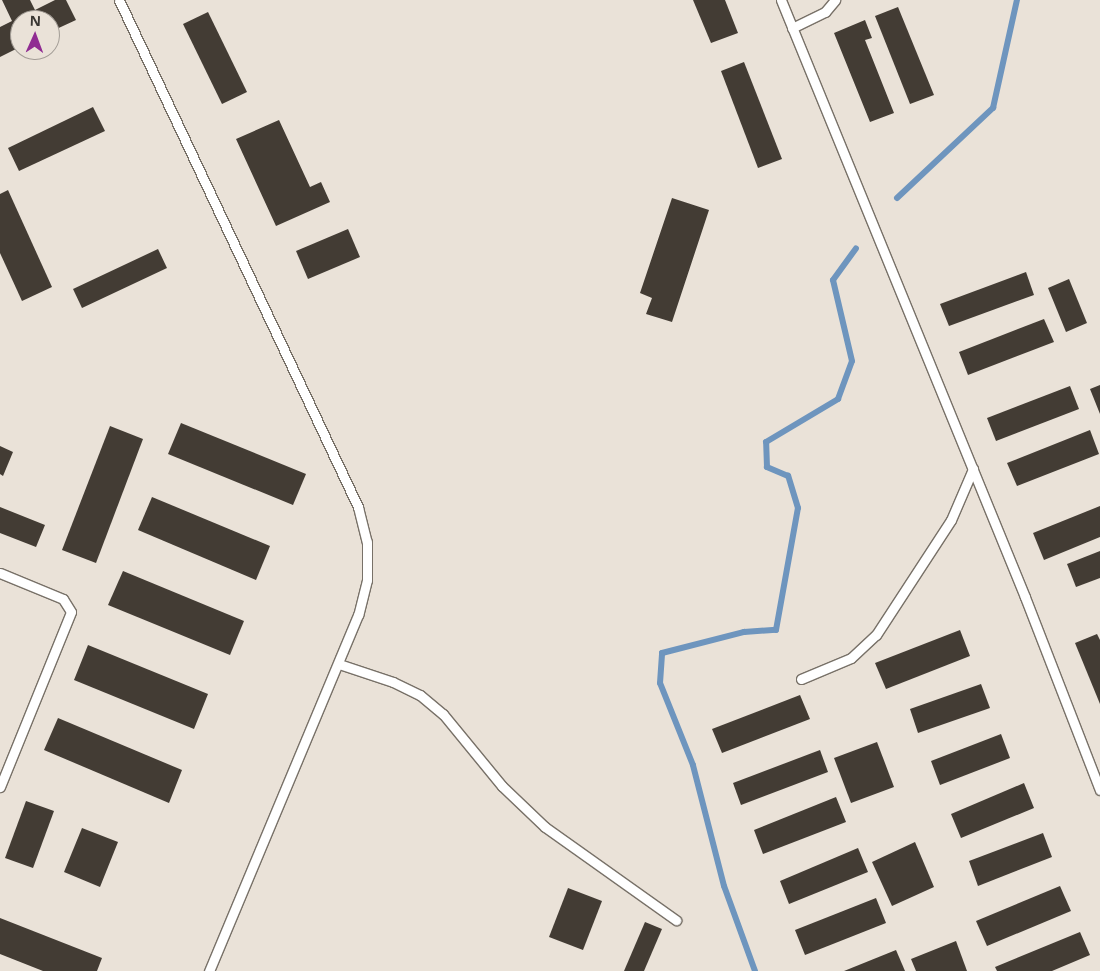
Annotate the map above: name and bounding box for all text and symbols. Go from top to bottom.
north arrow [10,10,60,60]
text: N [29,11,42,30]

